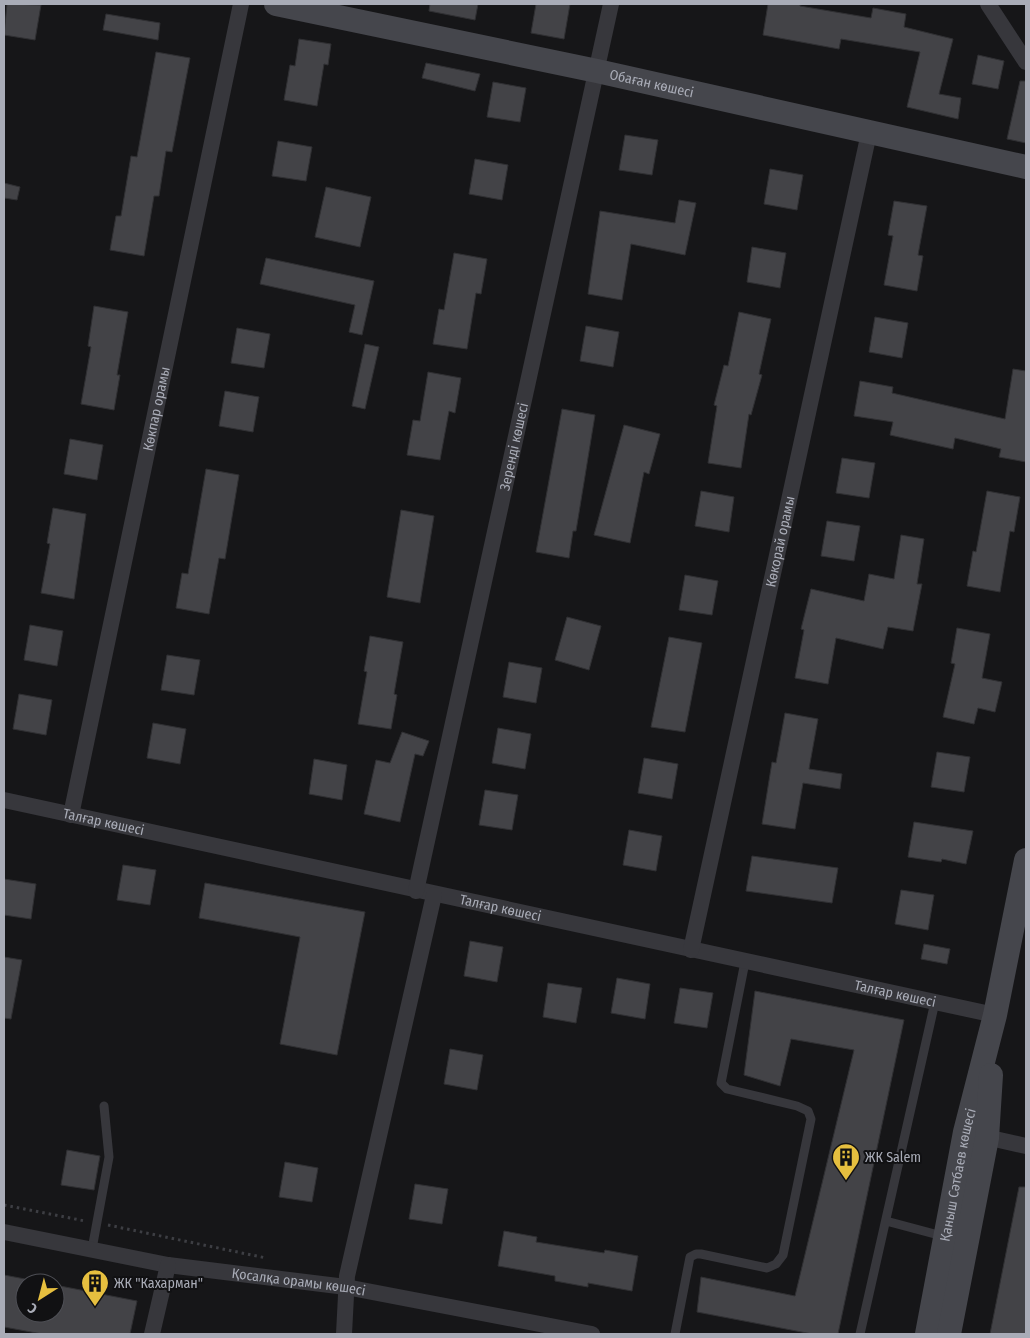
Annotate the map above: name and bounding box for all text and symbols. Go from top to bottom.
street label: Обаған көшесі [608,66,695,101]
street label: Көкпар орамы [139,365,173,453]
street label: Зеренді көшесі [496,401,532,492]
street label: Көкорай орамы [762,494,798,589]
street label: Талғар көшесі [61,805,146,839]
street label: Талғар көшесі [458,891,543,925]
street label: Талғар көшесі [853,976,938,1010]
street label: Қаныш Сәтбаев көшесі [936,1107,979,1243]
building icon: ЖК Salem [831,1142,861,1181]
place label: ЖК Salem [865,1149,921,1166]
street label: Қосалқа орамы көшесі [231,1264,367,1299]
building icon: ЖК "Кахарман" [80,1268,110,1307]
north arrow [15,1273,65,1323]
place label: ЖК "Кахарман" [114,1275,203,1292]
text: С [24,1299,41,1317]

